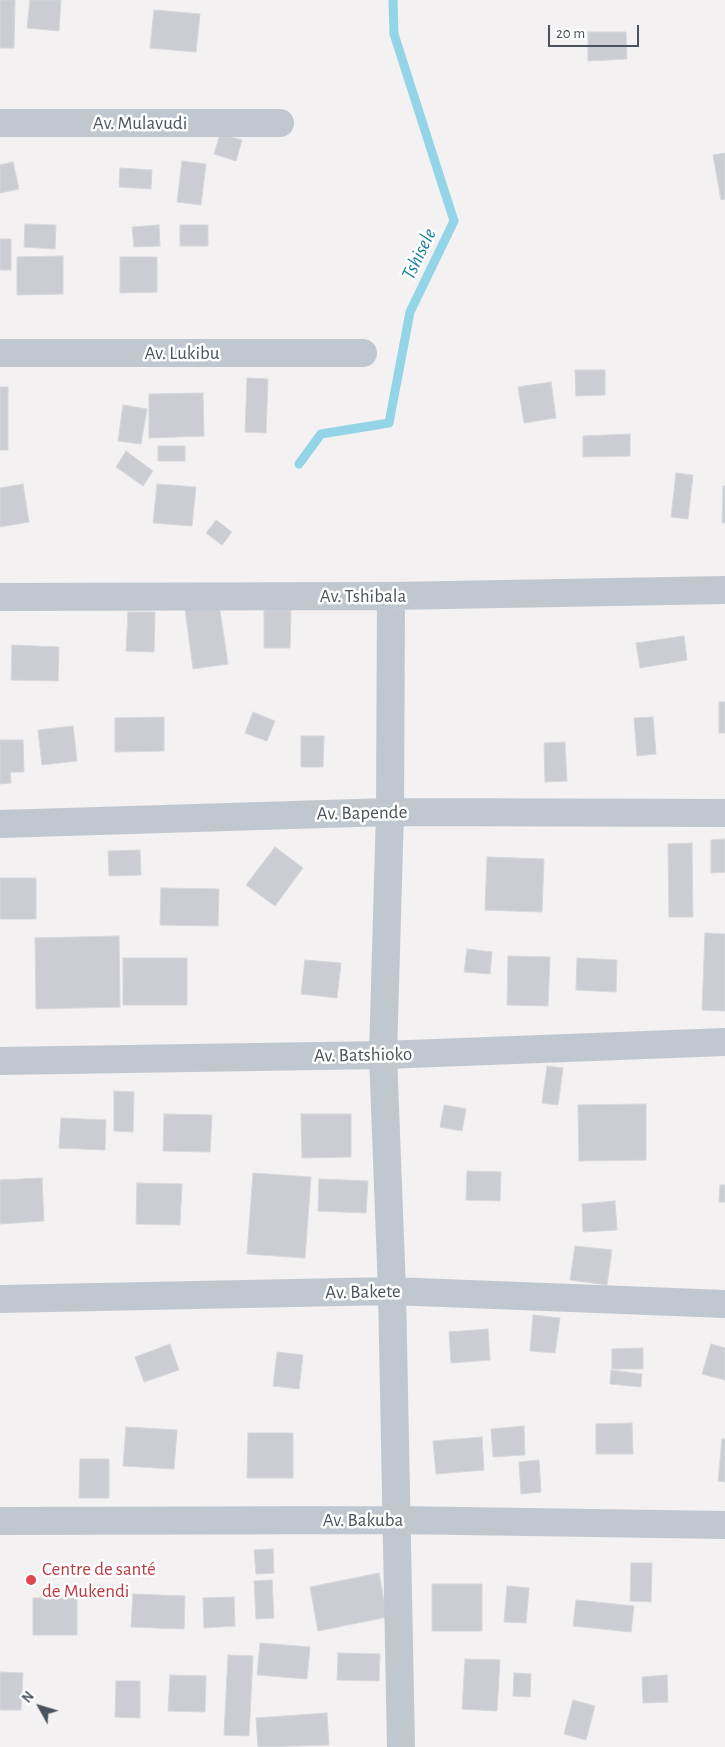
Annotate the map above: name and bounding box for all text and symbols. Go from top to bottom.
scale bar [550,15,641,47]
text: 20 m [556,26,585,41]
street label: Av. Mulavudi [93,112,187,134]
water label: Tshisele [396,224,442,284]
street label: Av. Lukibu [144,342,220,364]
street label: Av. Tshibala [320,585,406,607]
street label: Av. Bapende [316,801,408,825]
street label: Av. Batshioko [314,1043,412,1067]
street label: Av. Bakete [325,1280,401,1304]
street label: Av. Bakuba [323,1509,403,1531]
place label: Centre de santé de Mukendi [42,1558,156,1602]
marker: Centre de santé de Mukendi [24,1573,38,1587]
north arrow [15,1682,65,1732]
text: N [20,1689,37,1706]

